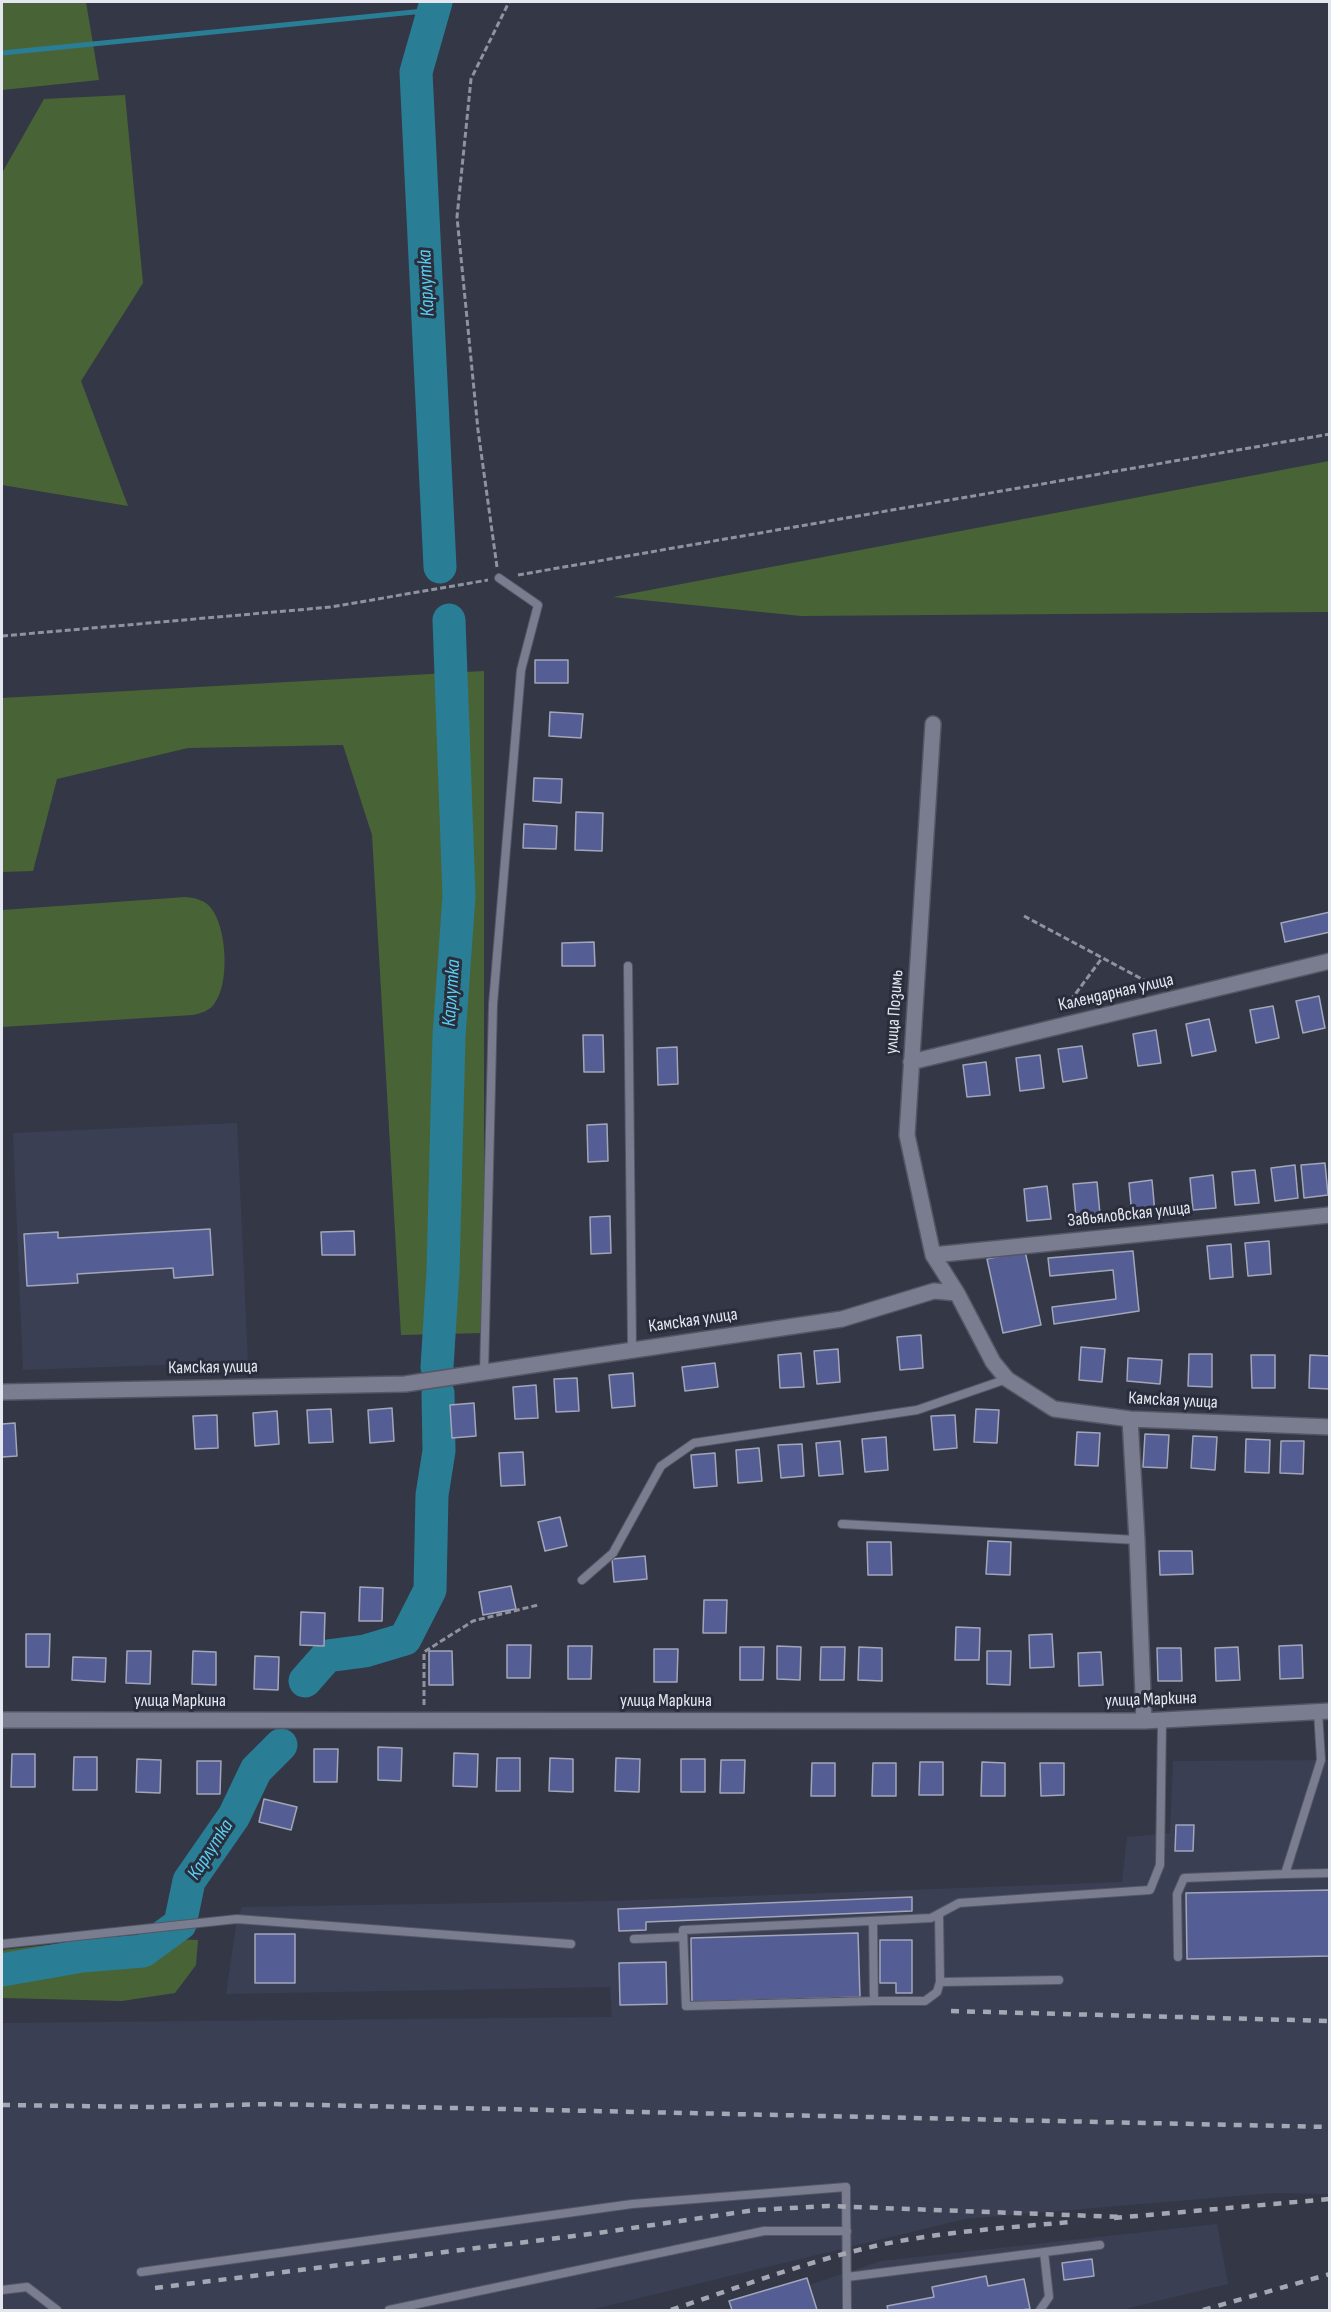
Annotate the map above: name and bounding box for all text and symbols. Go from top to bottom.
water label: Карлутка [413,249,441,317]
water label: Карлутка [438,959,466,1027]
street label: улица Позимь [881,969,909,1055]
street label: Календарная улица [1056,969,1176,1017]
street label: Завьяловская улица [1066,1198,1192,1232]
street label: Камская улица [647,1304,739,1338]
street label: Камская улица [168,1356,258,1380]
street label: Камская улица [1128,1388,1218,1414]
street label: улица Маркина [1105,1688,1197,1712]
street label: улица Маркина [134,1690,226,1712]
street label: улица Маркина [620,1690,712,1712]
water label: Карлутка [183,1815,239,1885]

